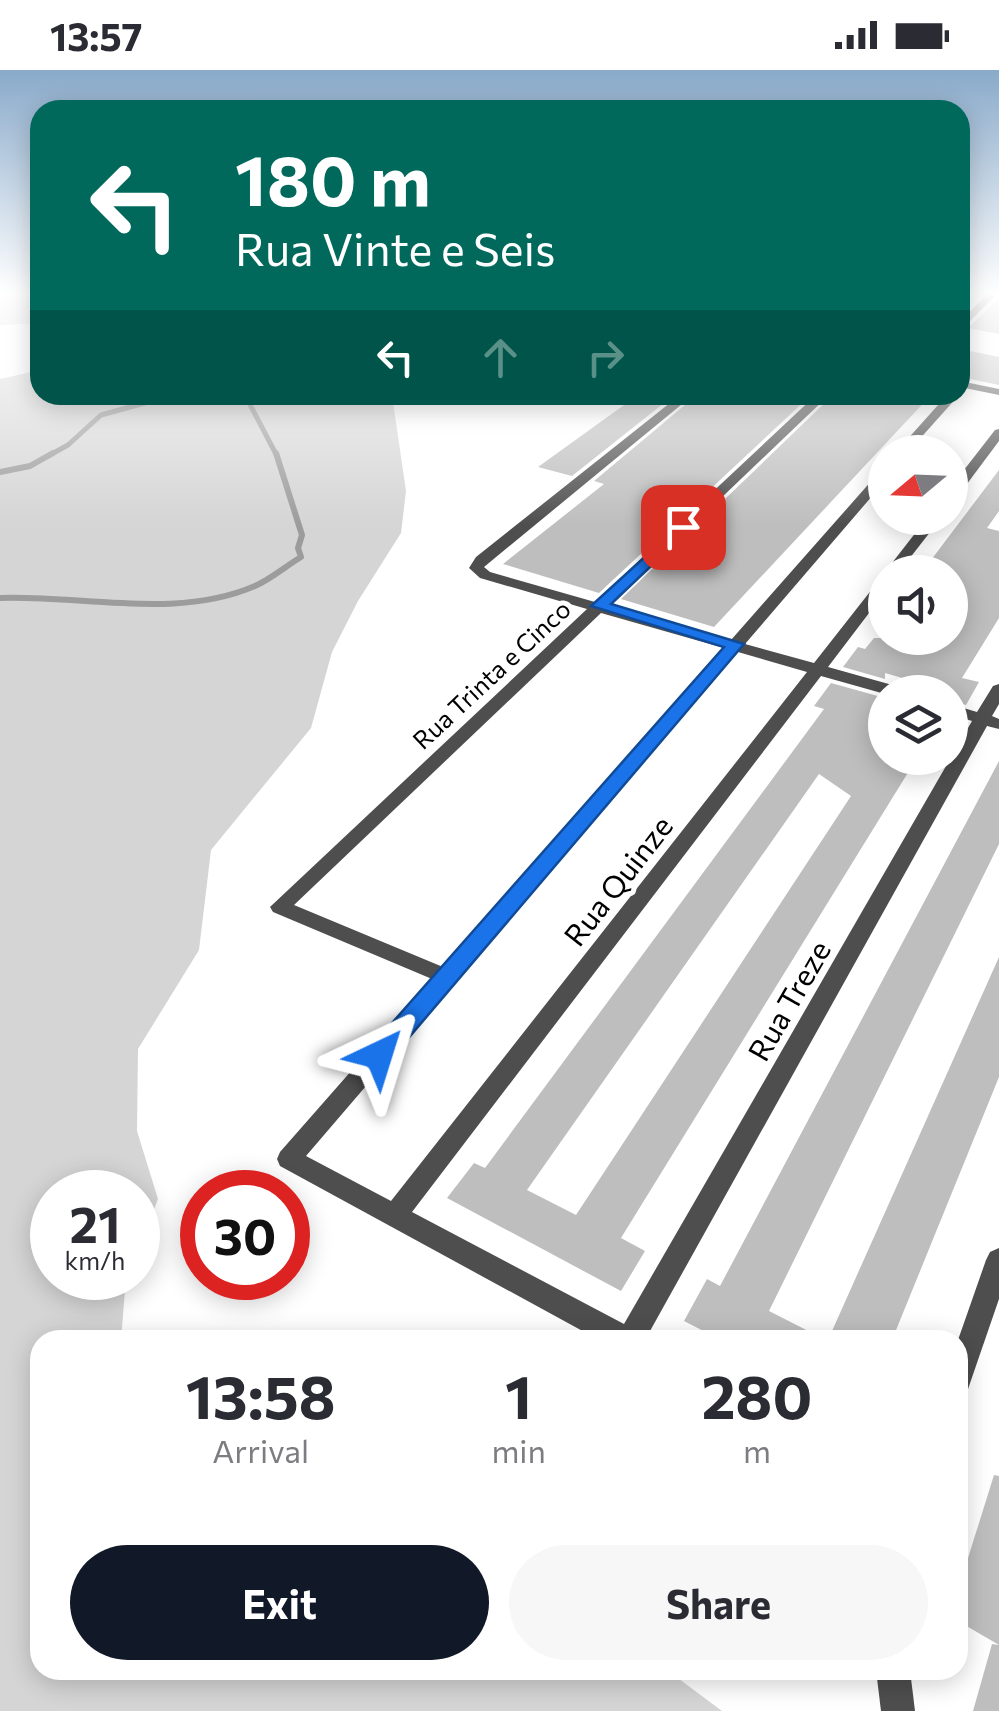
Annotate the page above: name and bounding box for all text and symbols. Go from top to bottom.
text: 13:57 [50,12,142,59]
text: 180 m [235,135,431,220]
icon: left [70,140,200,270]
text: Rua Vinte e Seis [235,220,555,275]
icon: left [368,330,423,385]
icon: ahead [473,330,528,385]
icon: right [578,330,633,385]
north arrow [868,435,968,535]
map controls [868,435,968,775]
pin [641,485,726,570]
icon: arrive [656,500,711,555]
button: sound [868,555,968,655]
street label: Rua Trinta e Cinco [406,593,576,755]
button: layers [868,675,968,775]
street label: Rua Quinze [555,808,679,952]
street label: Rua Treze [739,933,837,1067]
position arrow [327,1003,431,1107]
speed limit sign: 30 [180,1170,310,1300]
text: 21 [69,1192,121,1253]
text: km/h [65,1245,125,1275]
text: 13:58 [186,1358,336,1431]
text: 1 [505,1358,532,1431]
text: 280 [702,1358,812,1431]
text: Arrival [212,1430,309,1470]
text: min [491,1430,546,1470]
text: m [743,1430,771,1470]
button: Exit [70,1545,489,1660]
button: Share [509,1545,928,1660]

